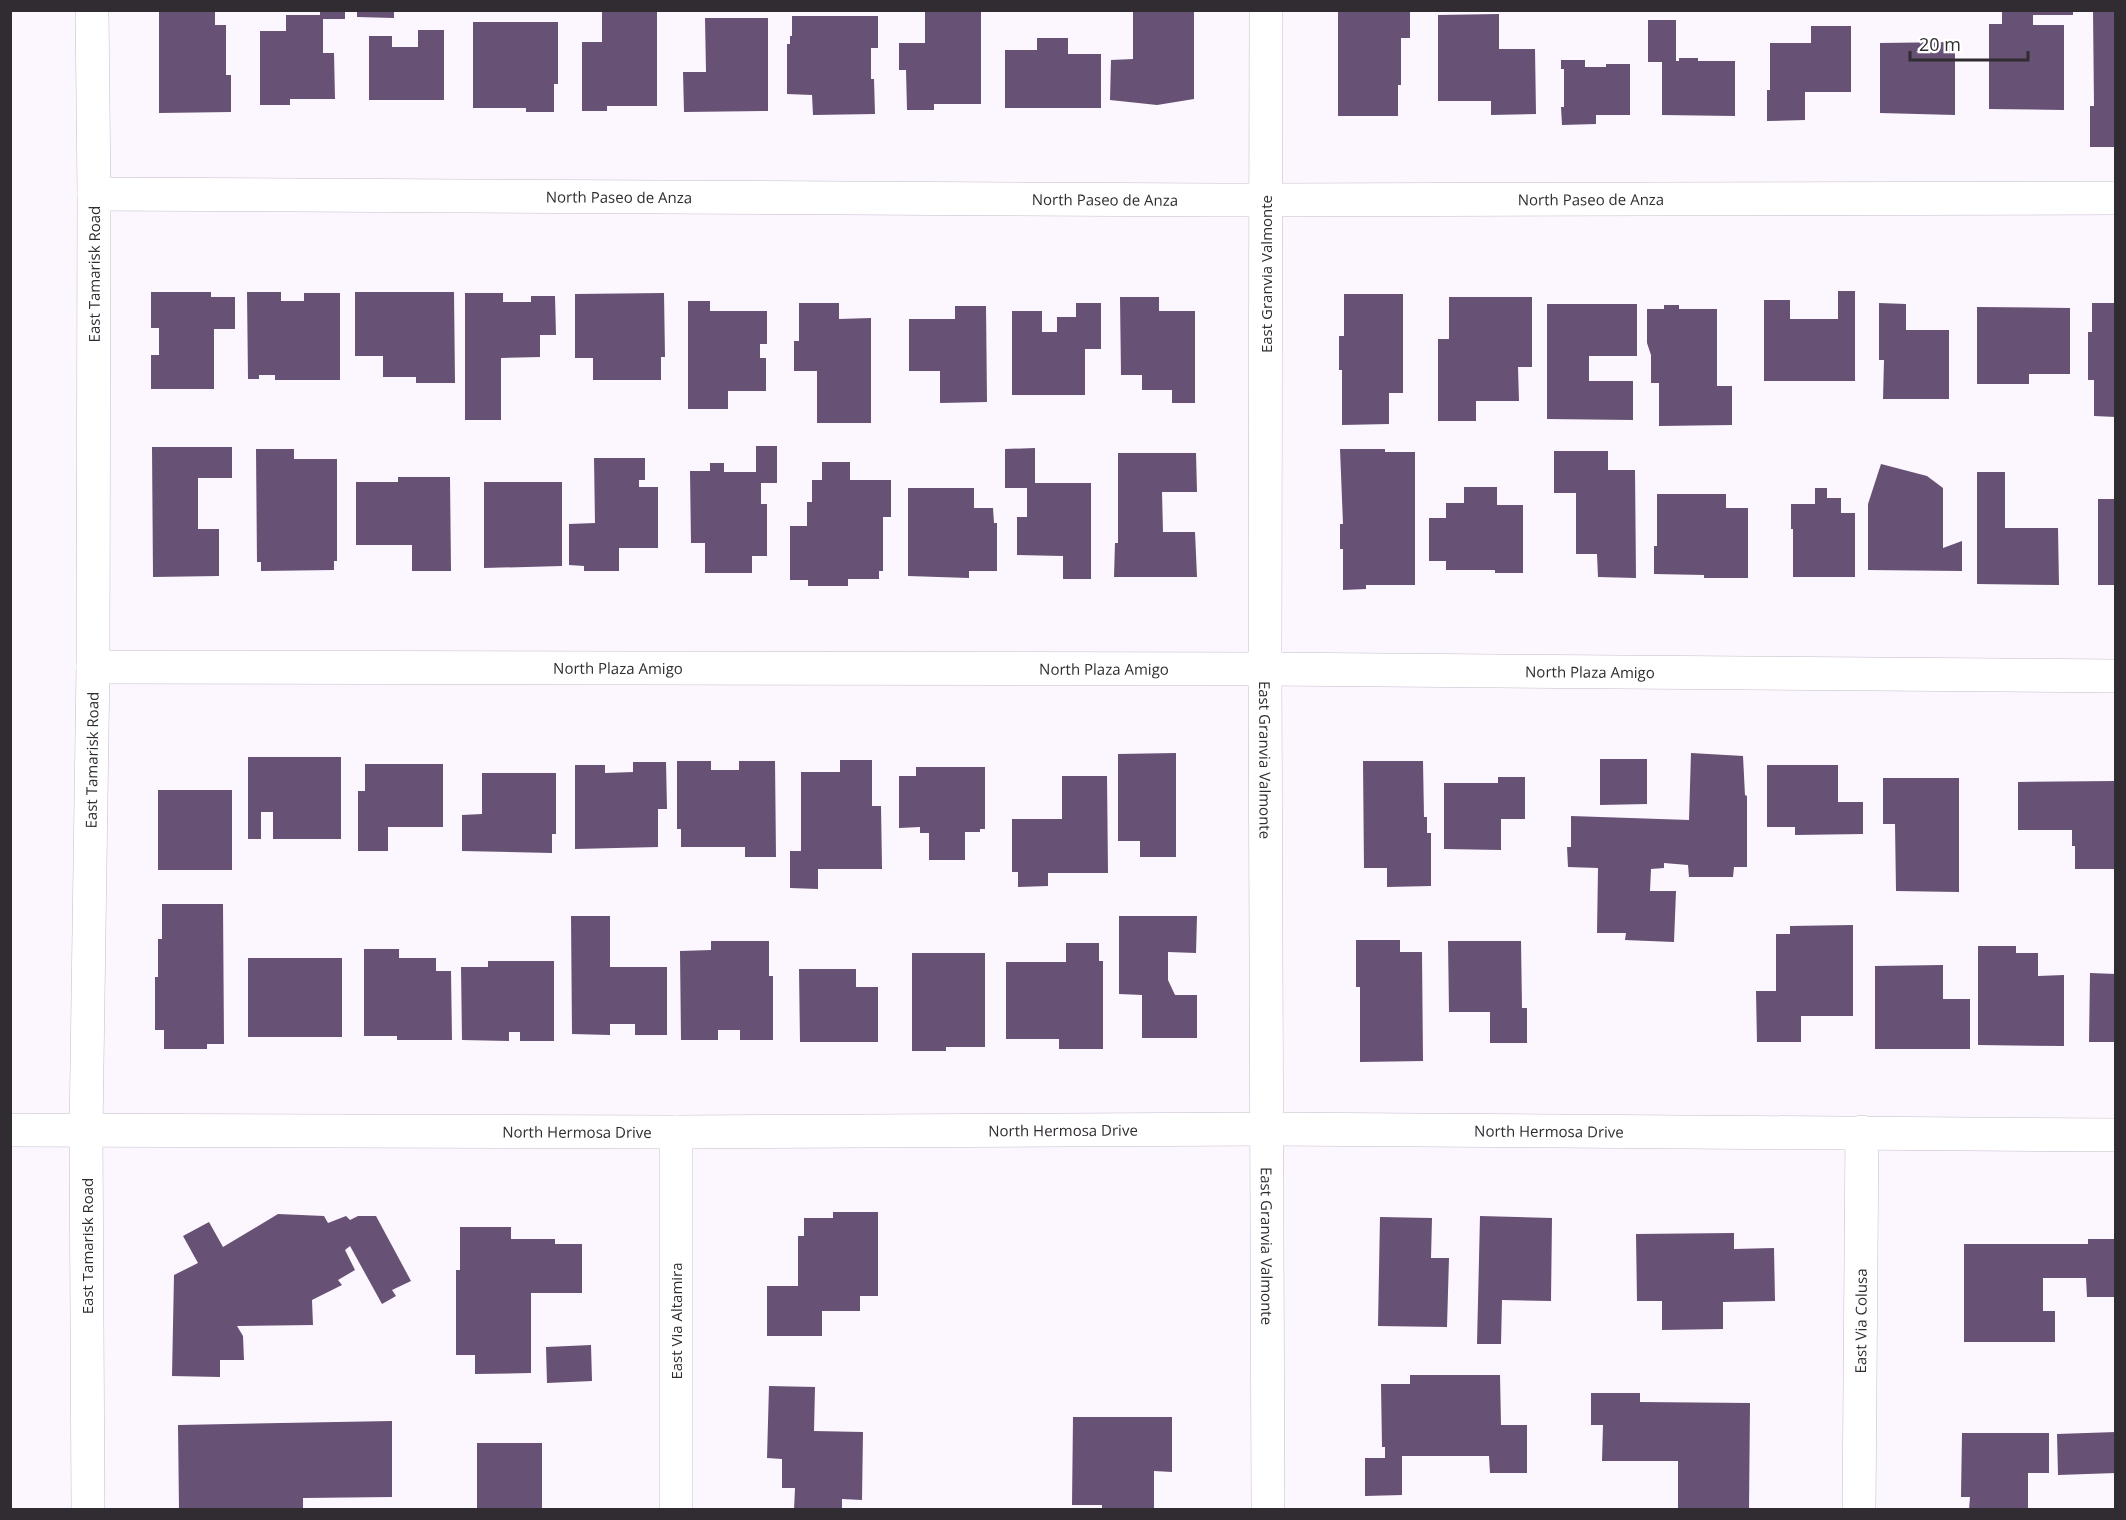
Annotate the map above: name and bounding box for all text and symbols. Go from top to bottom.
scale bar [1910,24,2028,62]
text: 20 m [1919,32,1961,56]
street label: North Paseo de Anza [546,186,692,207]
street label: North Paseo de Anza [1032,189,1178,210]
street label: North Paseo de Anza [1518,189,1664,209]
street label: East Granvia Valmonte [1256,195,1276,353]
street label: East Tamarisk Road [84,206,104,342]
street label: North Plaza Amigo [553,658,683,678]
street label: North Plaza Amigo [1039,659,1169,679]
street label: North Plaza Amigo [1525,661,1655,682]
street label: East Granvia Valmonte [1255,681,1276,839]
street label: East Tamarisk Road [81,692,103,829]
street label: North Hermosa Drive [988,1120,1138,1140]
street label: North Hermosa Drive [1474,1120,1624,1142]
street label: North Hermosa Drive [502,1121,652,1142]
street label: East Granvia Valmonte [1257,1167,1277,1325]
street label: East Tamarisk Road [77,1178,97,1314]
street label: East Via Altamira [666,1262,686,1380]
street label: East Via Colusa [1850,1268,1871,1374]

